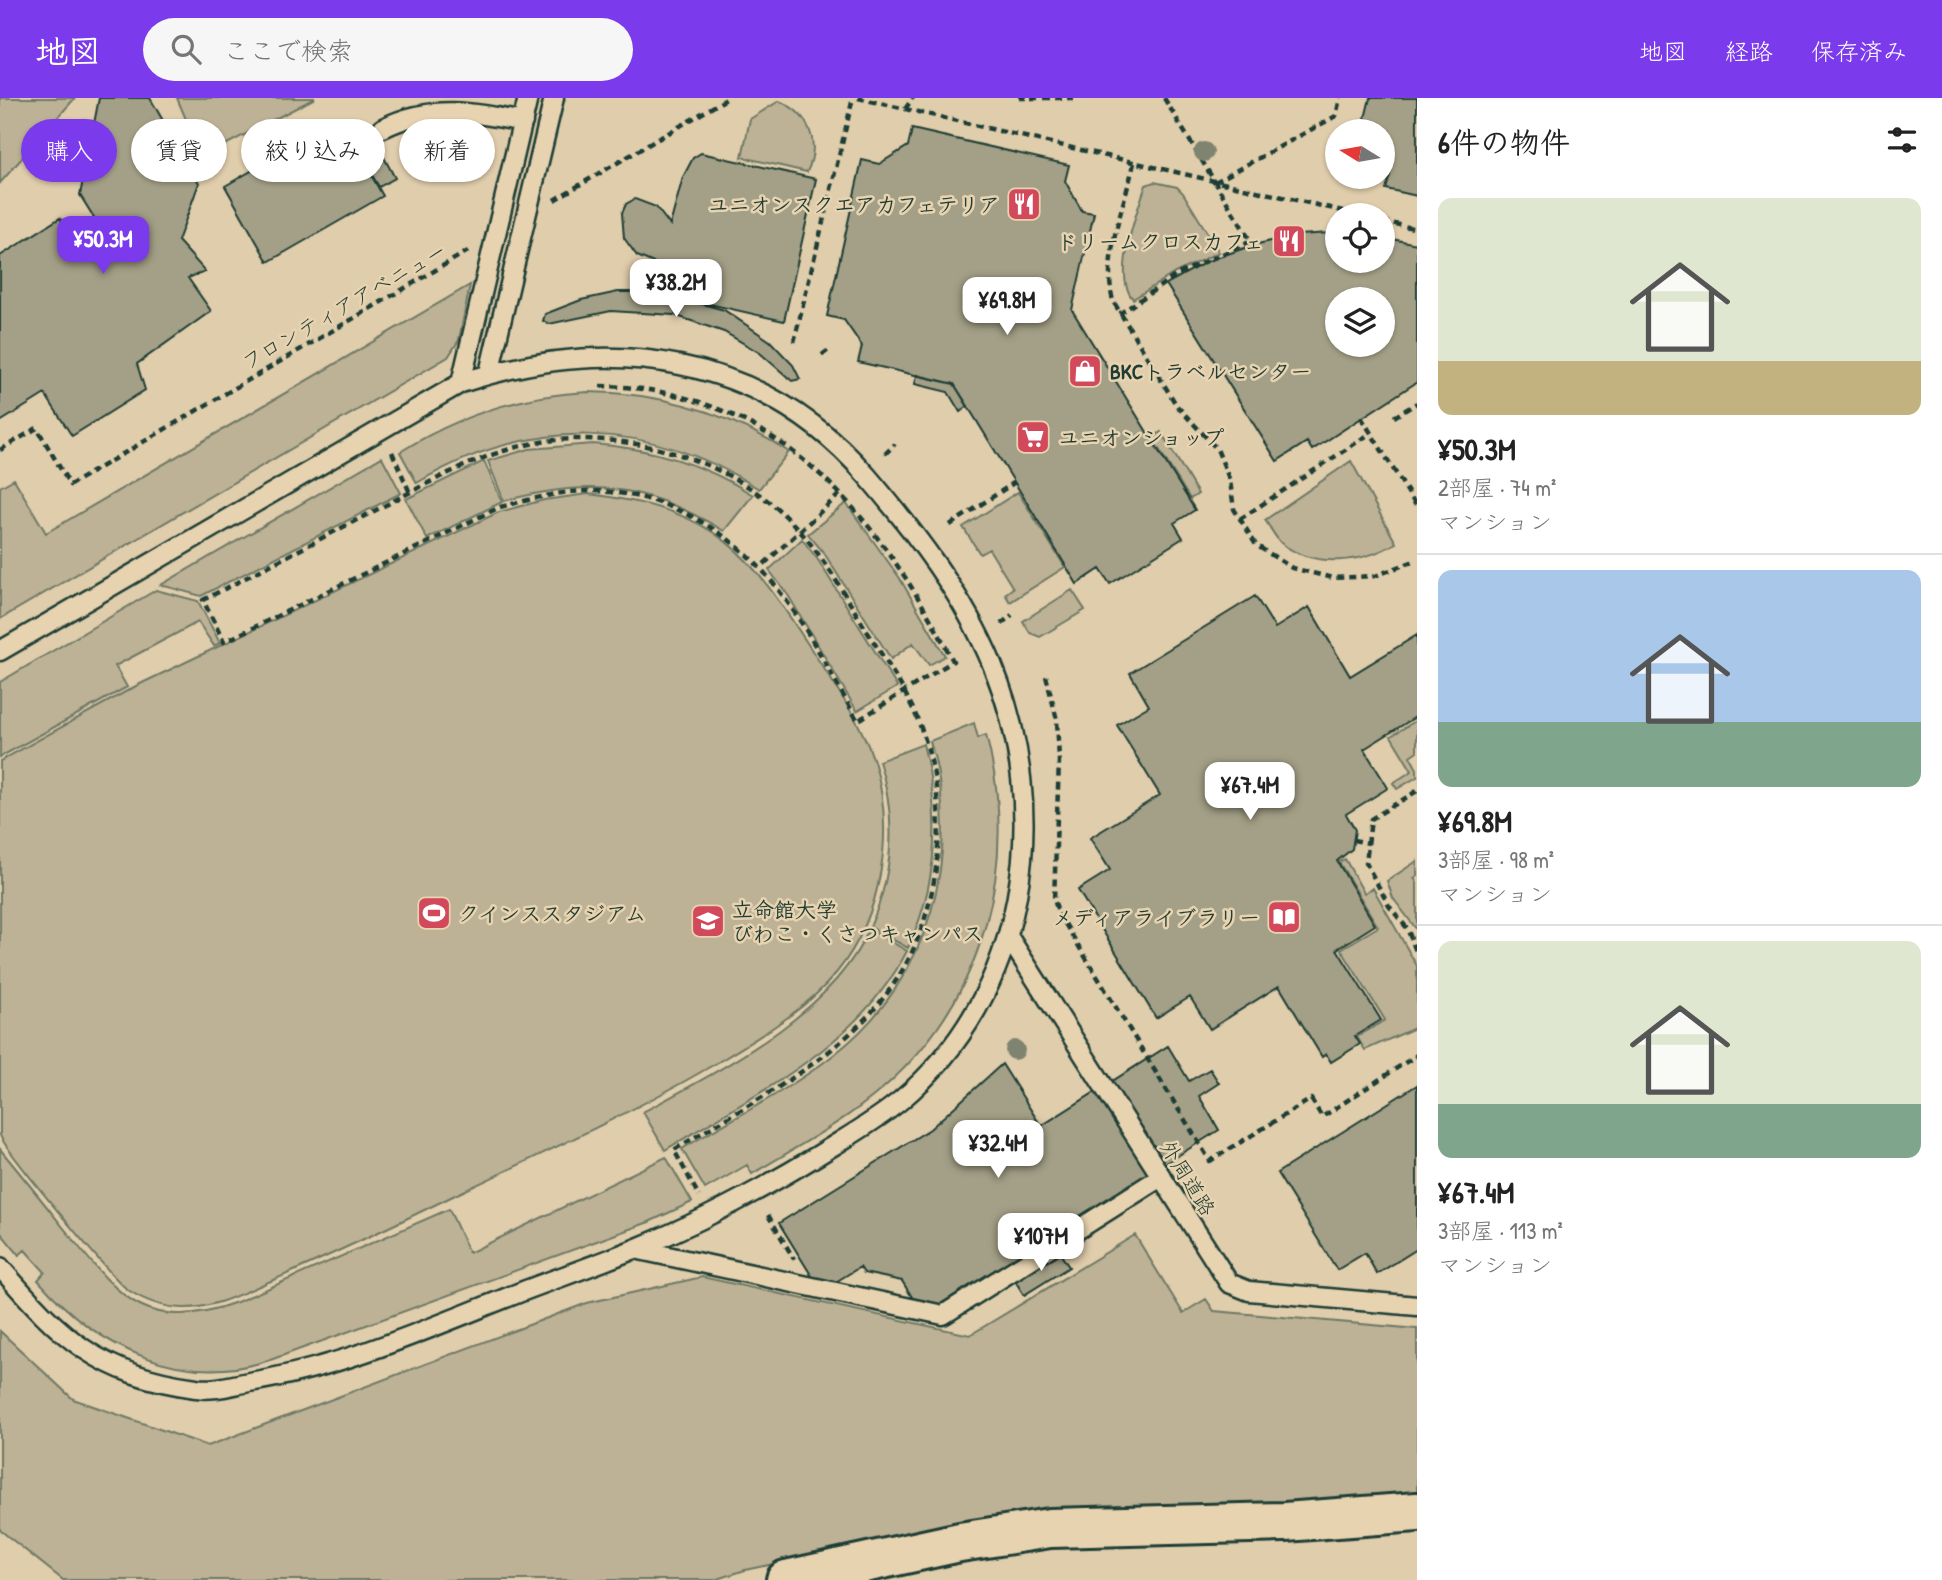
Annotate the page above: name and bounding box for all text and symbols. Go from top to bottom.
search box [143,18,633,81]
text: 地図 [35,29,101,73]
icon: search [167,30,205,68]
text: ここで検索 [223,33,353,68]
text: 地図 [1639,35,1687,67]
text: 経路 [1725,35,1773,67]
text: 保存済み [1811,35,1907,67]
chip: 購入 [21,119,117,182]
chip: 賃貸 [131,119,227,182]
chip: 絞り込み [241,119,385,182]
chip: 新着 [399,119,495,182]
north arrow [1325,119,1395,189]
map controls [1325,119,1395,357]
icon: filters [1883,121,1921,159]
text: 6件の物件 [1438,122,1570,162]
restaurant icon: ユニオンスクエアカフェテリア [1005,185,1043,223]
place label: ユニオンスクエアカフェテリア [708,190,1000,219]
button: locate [1325,203,1395,273]
pin: ¥50.3M [46,216,160,276]
restaurant icon: ドリームクロスカフェ [1270,222,1308,260]
text: ¥50.3M [73,223,133,254]
place label: ドリームクロスカフェ [1057,227,1264,256]
street label: フロンティアアベニュー [236,235,452,377]
icon: home [1617,244,1743,370]
pin: ¥38.2M [619,260,733,319]
text: ¥38.2M [646,266,706,297]
pin: ¥69.8M [950,278,1064,337]
text: ¥69.8M [979,284,1035,315]
button: layers [1325,287,1395,357]
shop icon: BKCトラベルセンター [1066,352,1104,390]
place label: BKCトラベルセンター [1110,357,1311,386]
supermarket icon: ユニオンショップ [1014,418,1052,456]
place label: ユニオンショップ [1058,423,1224,452]
text: ¥50.3M [1438,429,1516,469]
text: 2部屋 · 74 m² [1438,472,1556,503]
text: マンション [1438,506,1552,537]
icon: home [1617,616,1743,742]
pin: ¥67.4M [1193,762,1307,822]
text: ¥67.4M [1221,769,1279,800]
text: ¥69.8M [1438,801,1512,841]
text: 3部屋 · 98 m² [1438,844,1554,875]
text: マンション [1438,878,1552,909]
sports icon: クインススタジアム [415,894,453,932]
place label: 立命館大学 びわこ・くさつキャンパス [732,895,983,948]
library icon: メディアライブラリー [1265,898,1303,936]
place label: クインススタジアム [458,899,646,928]
school or university icon: 立命館大学 びわこ・くさつキャンパス [689,902,727,940]
place label: メディアライブラリー [1052,903,1260,932]
icon: home [1617,987,1743,1113]
pin: ¥32.4M [941,1121,1055,1180]
text: ¥32.4M [969,1127,1027,1158]
street label: 外周道路 [1153,1135,1223,1221]
text: ¥67.4M [1438,1172,1514,1212]
pin: ¥107M [992,1214,1090,1273]
text: 3部屋 · 113 m² [1438,1215,1563,1246]
text: ¥107M [1014,1220,1068,1251]
text: マンション [1438,1249,1552,1280]

